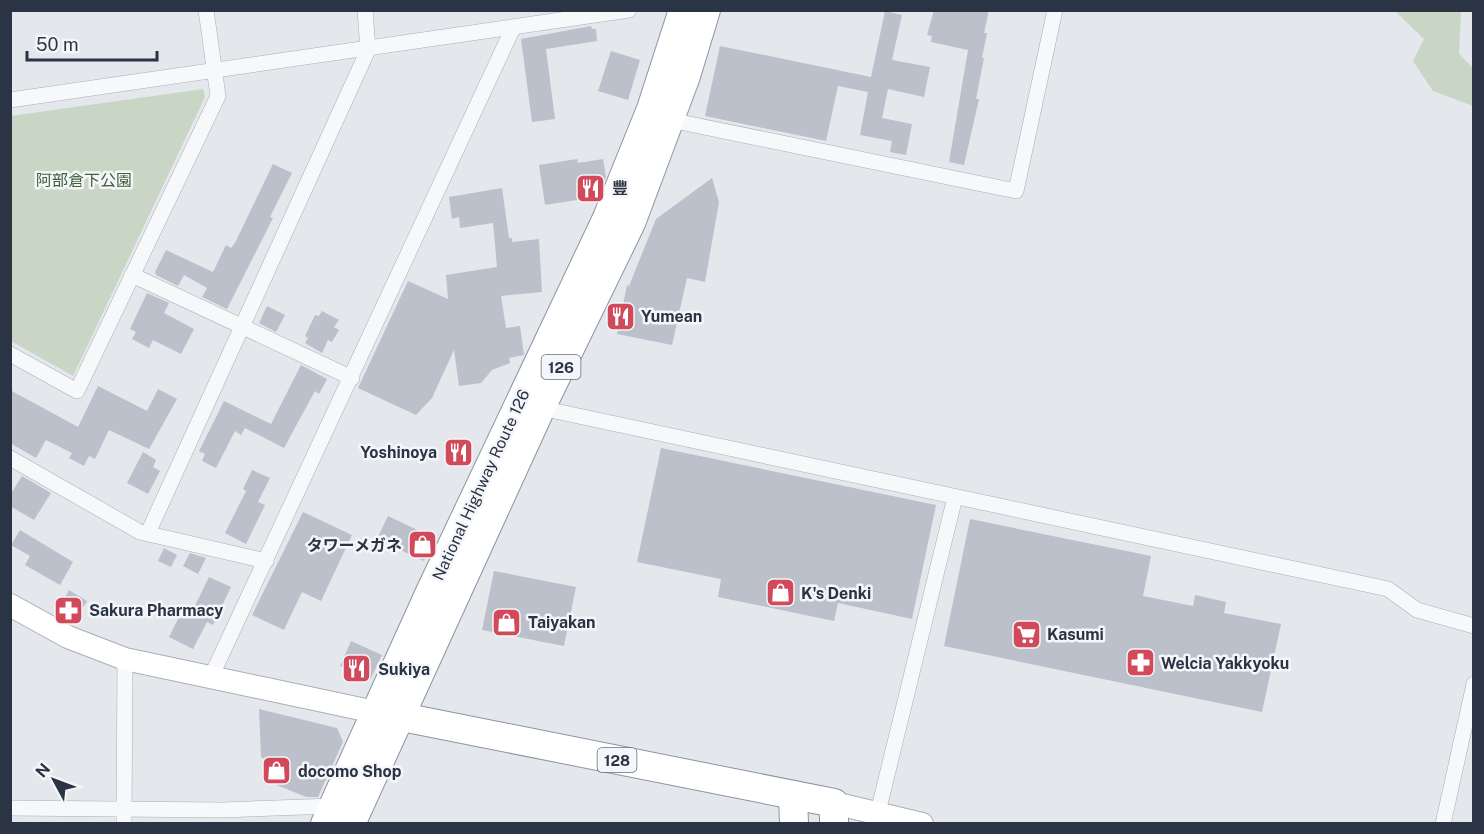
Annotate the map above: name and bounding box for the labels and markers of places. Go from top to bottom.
restaurant icon: 豐 [575,172,607,204]
place label: 豐 [612,179,628,198]
restaurant icon: Yumean [604,300,636,332]
place label: Yumean [641,307,702,326]
restaurant icon: Yoshinoya [442,436,474,468]
place label: Yoshinoya [360,443,437,462]
shop icon: タワーメガネ [407,529,439,561]
place label: タワーメガネ [307,536,402,555]
shop icon: K's Denki [764,577,796,609]
place label: K's Denki [801,584,871,603]
pharmacy icon: Sakura Pharmacy [52,594,84,626]
place label: Sakura Pharmacy [89,601,223,620]
shop icon: Taiyakan [491,606,523,638]
place label: Taiyakan [528,613,596,632]
supermarket icon: Kasumi [1010,618,1042,650]
place label: Kasumi [1047,625,1104,644]
pharmacy icon: Welcia Yakkyoku [1124,647,1156,679]
restaurant icon: Sukiya [341,653,373,685]
place label: Welcia Yakkyoku [1161,654,1289,673]
place label: Sukiya [378,660,430,679]
shop icon: docomo Shop [261,755,293,787]
place label: docomo Shop [298,762,402,781]

